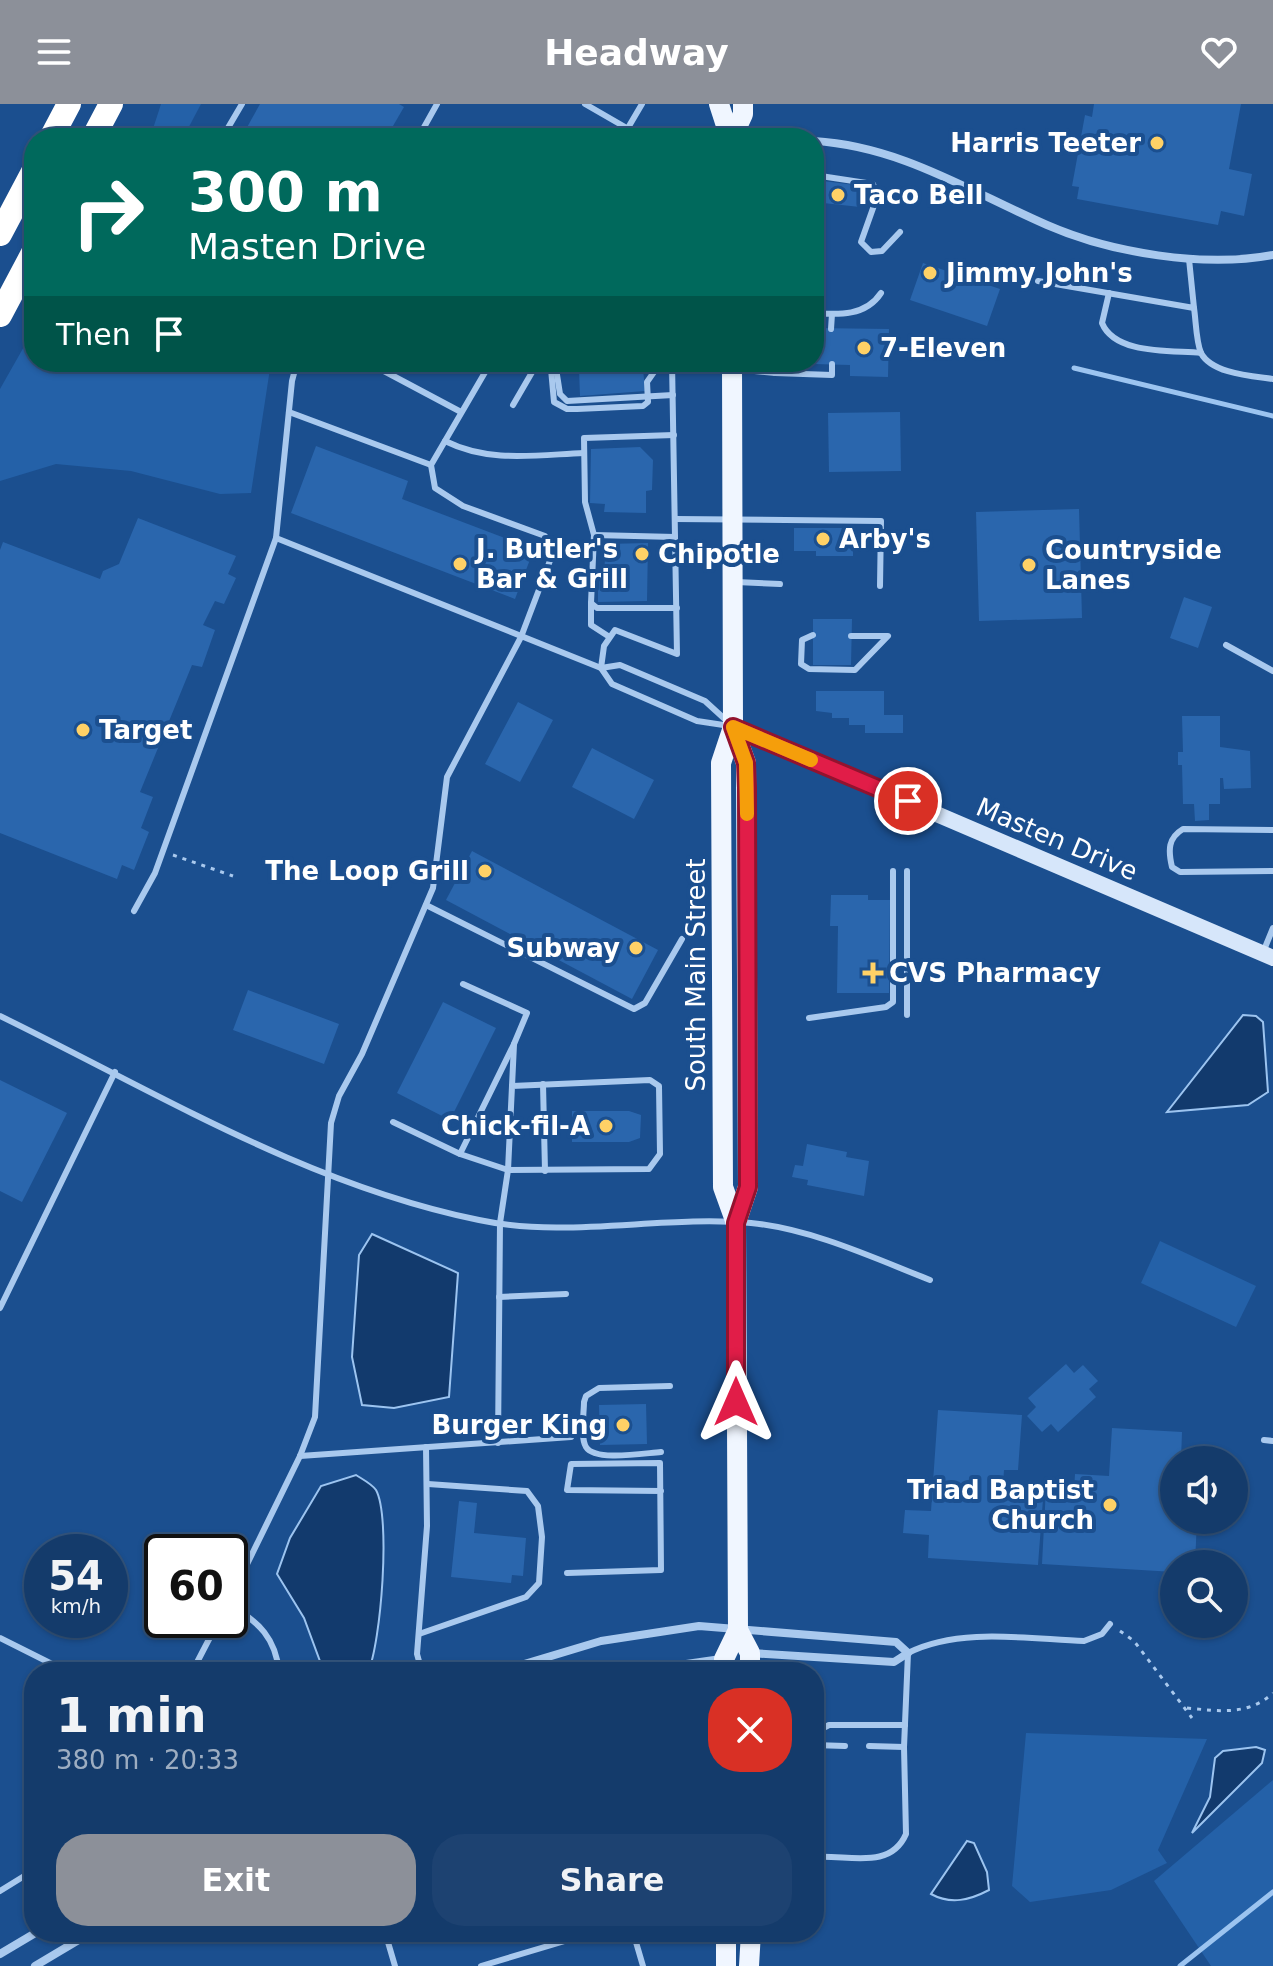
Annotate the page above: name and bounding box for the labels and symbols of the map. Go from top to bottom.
place label: Harris Teeter [950,128,1141,158]
marker: Harris Teeter [1148,134,1166,152]
place label: Taco Bell [854,180,984,210]
marker: Taco Bell [829,186,847,204]
place label: Jimmy John's [944,258,1133,288]
marker: Jimmy John's [921,264,939,282]
place label: 7-Eleven [880,333,1006,363]
marker: 7-Eleven [855,339,873,357]
place label: Arby's [839,524,931,554]
marker: Arby's [814,530,832,548]
place label: J. Butler's Bar & Grill [474,534,628,594]
place label: Countryside Lanes [1045,535,1222,595]
place label: Chipotle [658,539,780,569]
marker: Chipotle [633,545,651,563]
marker: J. Butler's Bar & Grill [451,555,469,573]
marker: Countryside Lanes [1020,556,1038,574]
place label: Target [99,715,192,745]
marker: Target [74,721,92,739]
pin [874,767,942,835]
street label: Masten Drive [972,792,1142,886]
place label: The Loop Grill [265,856,469,886]
street label: South Main Street [681,858,711,1092]
marker: The Loop Grill [476,862,494,880]
place label: Subway [506,933,620,963]
marker: Subway [627,939,645,957]
place label: CVS Pharmacy [889,958,1101,988]
marker: CVS Pharmacy [864,964,882,982]
place label: Chick-fil-A [441,1111,590,1141]
marker: Chick-fil-A [597,1117,615,1135]
position arrow [694,1360,778,1444]
place label: Burger King [432,1410,607,1440]
marker: Burger King [614,1416,632,1434]
place label: Triad Baptist Church [907,1475,1094,1535]
marker: Triad Baptist Church [1101,1496,1119,1514]
speed limit sign: 60 [144,1534,248,1638]

